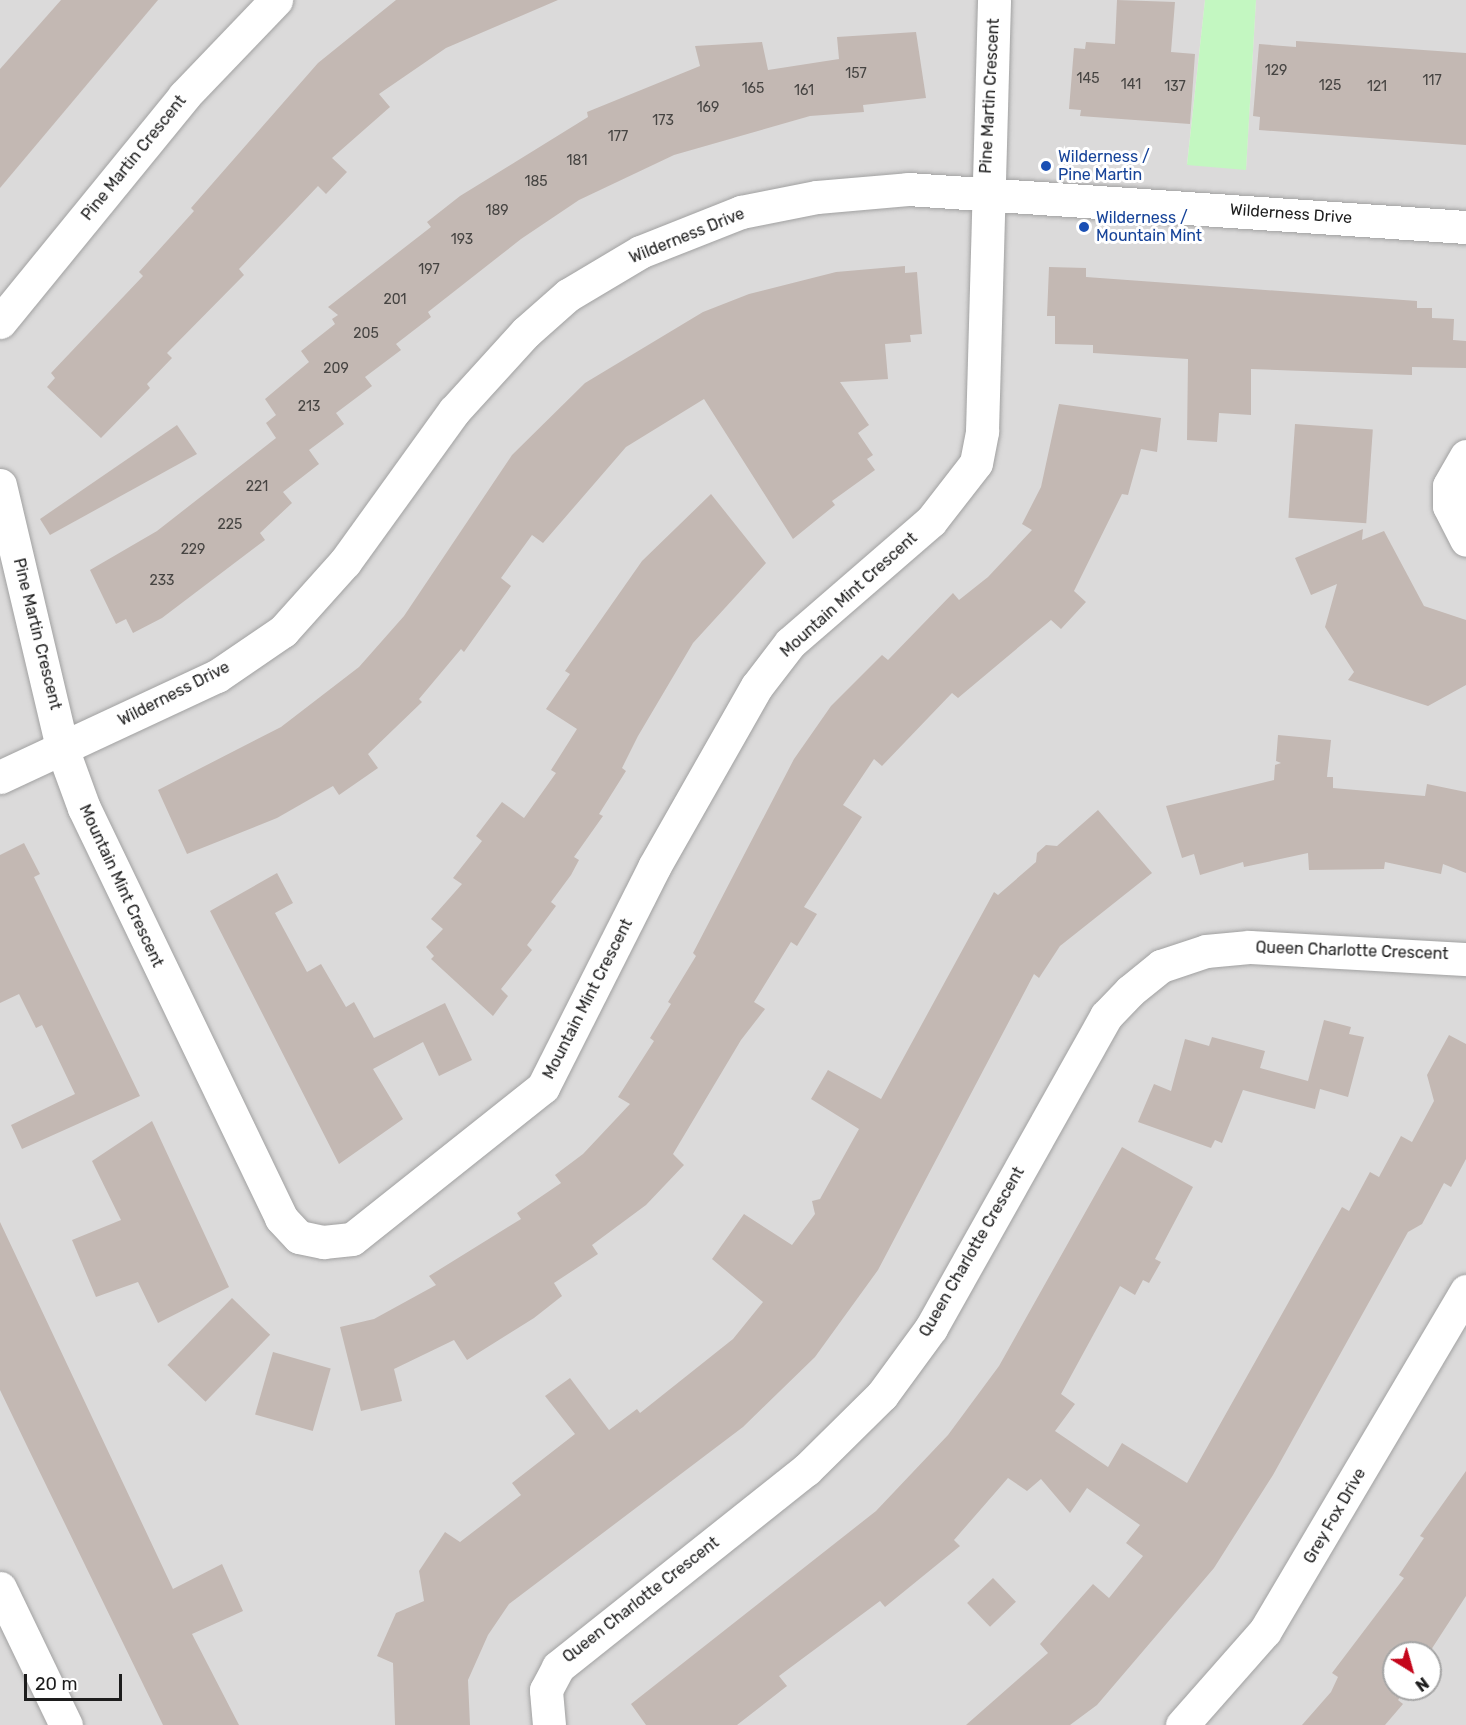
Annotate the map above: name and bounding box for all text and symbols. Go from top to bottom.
street label: Pine Martin Crescent [976,18,1004,174]
house number: 129 [1265,63,1287,79]
house number: 157 [845,66,867,82]
house number: 145 [1076,71,1100,87]
house number: 117 [1422,73,1442,89]
house number: 141 [1121,77,1141,93]
house number: 125 [1319,78,1341,94]
house number: 137 [1164,79,1186,95]
house number: 121 [1367,79,1387,95]
house number: 165 [742,81,764,97]
house number: 161 [794,83,814,99]
street label: Pine Martin Crescent [78,92,190,224]
house number: 169 [697,100,719,116]
house number: 173 [652,113,674,129]
house number: 177 [608,129,628,145]
place label: Wilderness / Pine Martin [1058,147,1150,185]
house number: 181 [567,153,587,169]
marker: Wilderness / Pine Martin [1039,159,1053,173]
house number: 185 [524,174,548,190]
street label: Wilderness Drive [1229,200,1353,228]
house number: 189 [485,203,509,219]
street label: Wilderness Drive [627,204,747,268]
place label: Wilderness / Mountain Mint [1096,208,1202,246]
marker: Wilderness / Mountain Mint [1077,220,1091,234]
house number: 193 [451,232,473,248]
house number: 197 [418,262,440,278]
house number: 201 [383,292,407,308]
house number: 205 [353,326,379,342]
house number: 209 [323,361,349,377]
house number: 213 [298,399,320,415]
house number: 221 [246,479,268,495]
house number: 225 [218,517,242,533]
street label: Mountain Mint Crescent [777,529,921,661]
house number: 229 [181,542,205,558]
street label: Pine Martin Crescent [9,556,65,712]
house number: 233 [149,573,175,589]
street label: Wilderness Drive [115,658,233,730]
street label: Mountain Mint Crescent [75,802,167,970]
street label: Mountain Mint Crescent [539,916,637,1082]
street label: Queen Charlotte Crescent [1255,938,1449,964]
street label: Queen Charlotte Crescent [915,1164,1029,1340]
street label: Grey Fox Drive [1300,1465,1370,1567]
street label: Queen Charlotte Crescent [559,1533,723,1667]
north arrow [1382,1641,1442,1701]
scale bar [27,1662,124,1700]
text: 20 m [35,1673,77,1695]
text: N [1412,1673,1432,1695]

